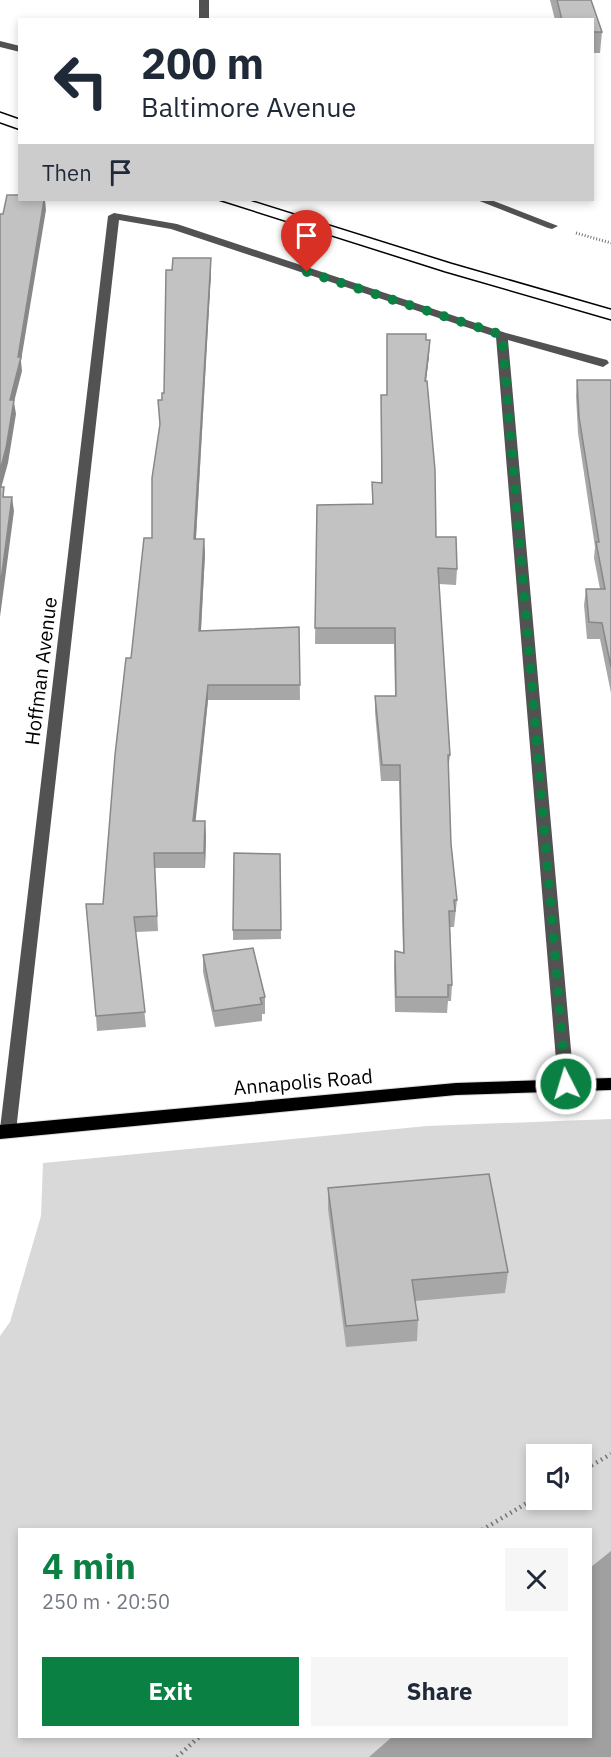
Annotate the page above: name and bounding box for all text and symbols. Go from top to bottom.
text: 200 m [141,36,264,91]
icon: left [42,42,120,120]
text: Baltimore Avenue [141,89,356,124]
icon: arrive [104,156,137,189]
text: Then [42,158,92,187]
pin [281,210,332,272]
icon: arrive [290,219,323,252]
street label: Hoffman Avenue [18,595,63,747]
position arrow [534,1052,598,1116]
street label: Annapolis Road [232,1062,374,1101]
map controls [526,1444,592,1510]
button: sound [526,1444,592,1510]
text: 4 min [42,1542,136,1589]
button: close [505,1548,568,1611]
text: 250 m · 20:50 [42,1588,170,1615]
button: Exit [42,1657,299,1726]
button: Share [311,1657,568,1726]

